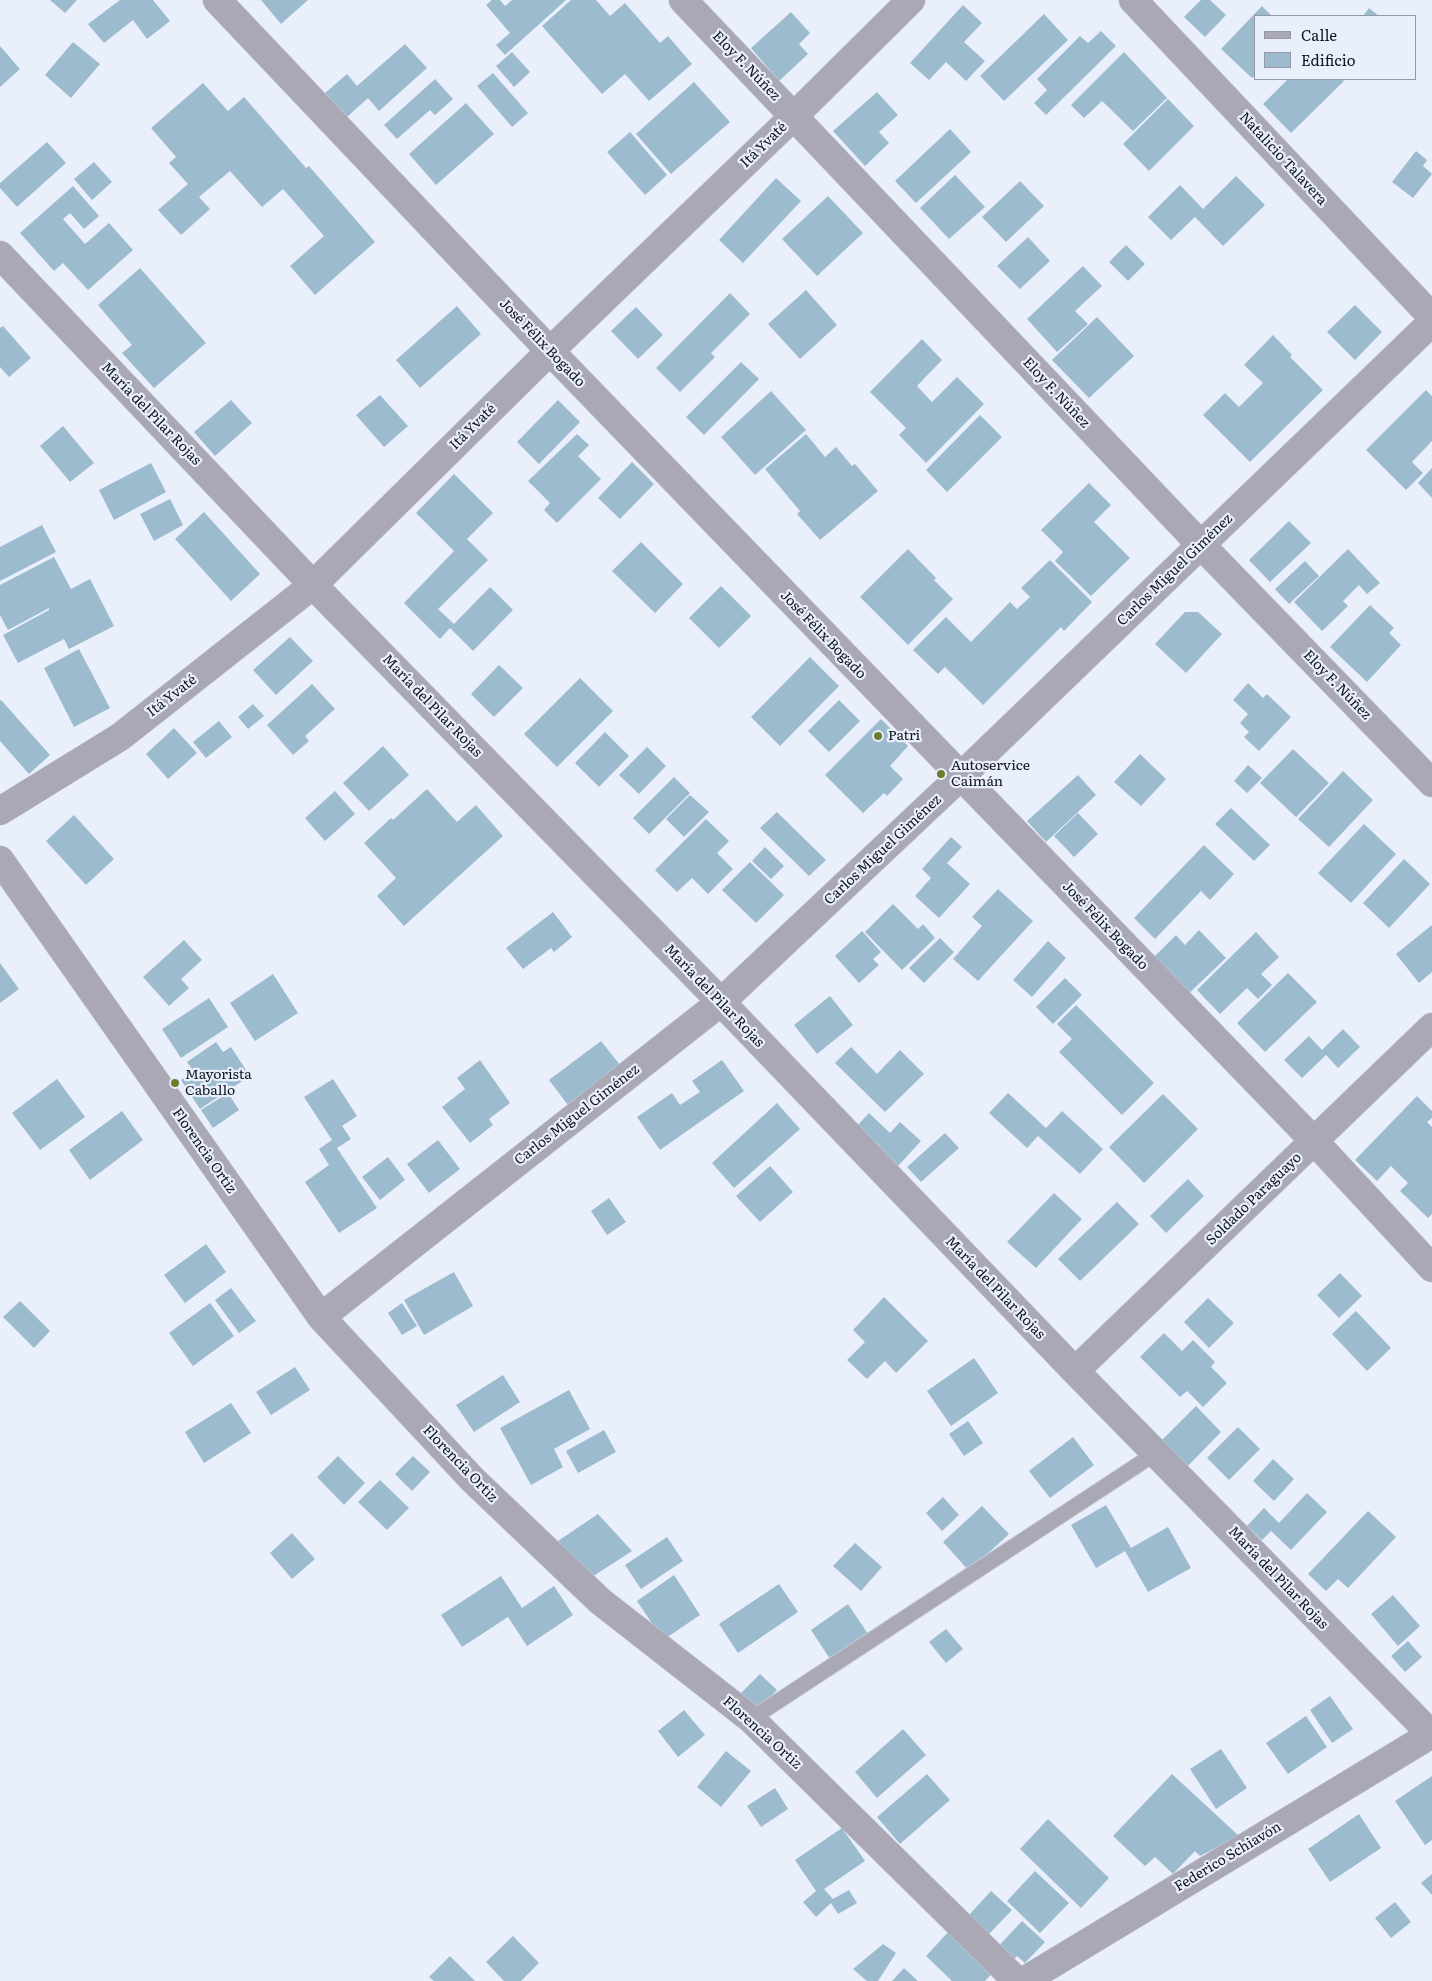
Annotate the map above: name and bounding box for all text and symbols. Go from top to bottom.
legend [1254,15,1417,80]
text: Calle [1301,23,1337,46]
street label: Eloy F. Núñez [709,28,783,104]
text: Edificio [1301,48,1356,71]
street label: Natalicio Talavera [1236,109,1330,209]
street label: Itá Yvaté [737,119,791,171]
street label: José Félix Bogado [496,295,588,391]
street label: Eloy F. Núñez [1019,354,1093,432]
street label: María del Pilar Rojas [98,359,204,469]
street label: Itá Yvaté [446,400,500,454]
street label: Carlos Miguel Giménez [1114,511,1236,629]
street label: José Félix Bogado [777,587,869,683]
street label: Eloy F. Núñez [1300,647,1374,723]
street label: María del Pilar Rojas [379,651,485,761]
street label: Itá Yvaté [144,671,200,721]
place label: Patri [888,728,920,744]
marker: Patri [872,730,884,742]
place label: Autoservice Caimán [951,758,1030,790]
marker: Autoservice Caimán [935,768,947,780]
street label: Carlos Miguel Giménez [821,791,945,909]
street label: José Félix Bogado [1059,878,1151,974]
street label: María del Pilar Rojas [661,941,767,1051]
street label: Carlos Miguel Giménez [511,1061,643,1169]
place label: Mayorista Caballo [185,1067,252,1100]
marker: Mayorista Caballo [169,1077,181,1089]
street label: Florencia Ortiz [168,1105,240,1197]
street label: Soldado Paraguayo [1203,1149,1305,1249]
street label: María del Pilar Rojas [942,1233,1048,1343]
street label: Florencia Ortiz [419,1422,501,1506]
street label: María del Pilar Rojas [1225,1523,1331,1633]
street label: Florencia Ortiz [719,1693,805,1773]
street label: Federico Schiavón [1172,1819,1284,1895]

